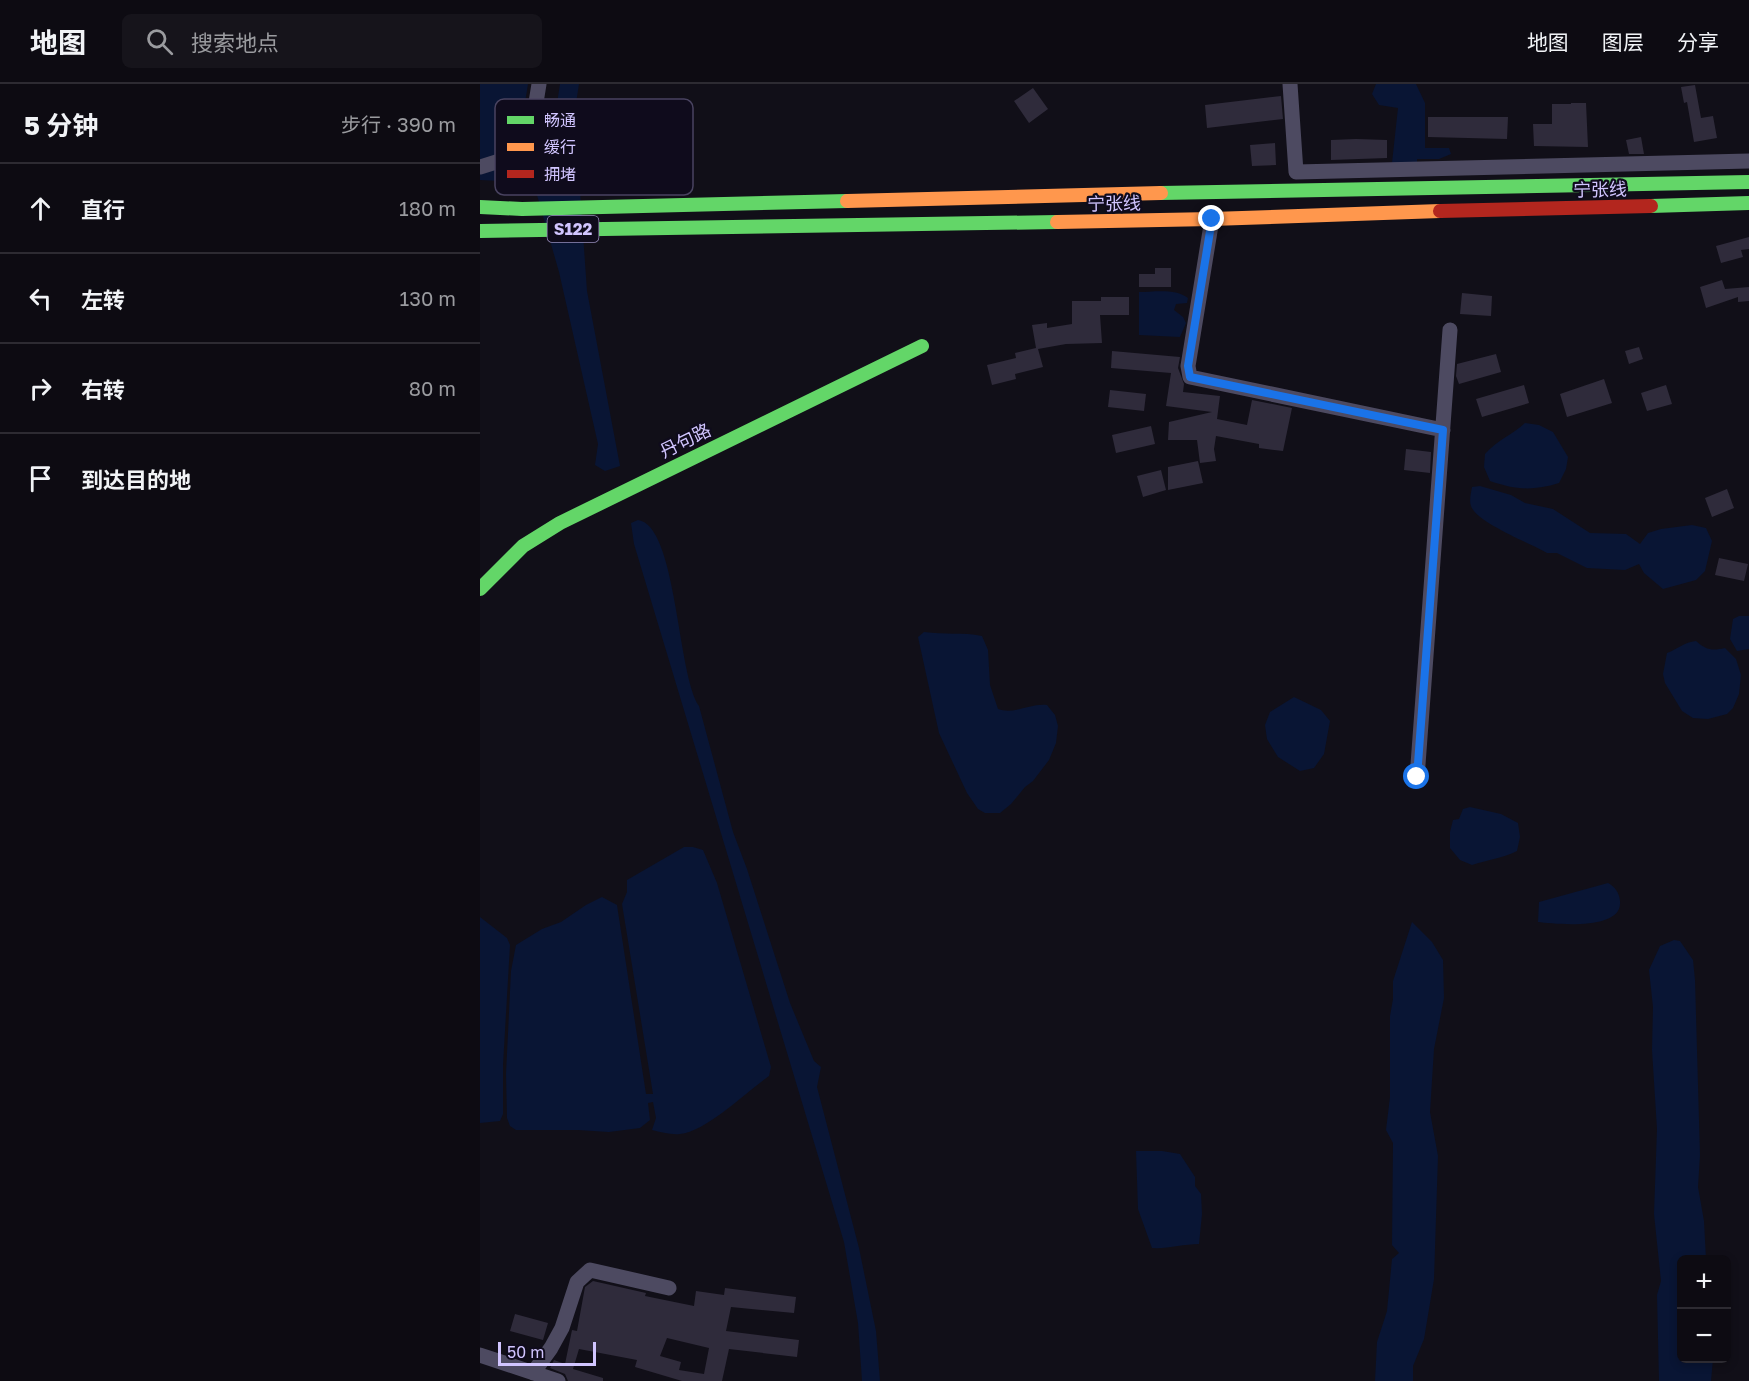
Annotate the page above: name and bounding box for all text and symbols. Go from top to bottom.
search box [122,14,542,68]
icon: search [143,25,176,58]
text: 地图 [30,26,86,59]
text: 搜索地点 [191,29,279,56]
text: 地图 [1527,29,1569,55]
text: 图层 [1602,29,1644,55]
text: 分享 [1677,29,1719,55]
legend [495,99,693,195]
text: 5 分钟 [24,110,98,141]
text: 畅通 [544,110,576,130]
text: 步行 · 390 m [341,112,456,136]
text: 缓行 [544,137,576,157]
text: 拥堵 [544,164,576,184]
street label: 宁张线 [1573,178,1627,200]
icon: ahead [24,192,57,225]
street label: 宁张线 [1087,192,1141,214]
text: 直行 [81,196,125,223]
text: 180 m [399,196,456,220]
route end [1198,205,1224,231]
road number: S122 [548,216,598,242]
icon: left [24,282,57,315]
text: 左转 [81,286,125,313]
text: 130 m [400,286,456,310]
icon: right [24,372,57,405]
text: 右转 [81,376,125,403]
text: 80 m [409,376,456,400]
street label: 丹句路 [656,418,714,462]
icon: arrive [24,462,57,495]
text: 到达目的地 [81,466,191,493]
route start [1403,763,1429,789]
map controls [1677,1255,1731,1363]
button: + [1677,1255,1731,1309]
button: − [1677,1309,1731,1363]
scale bar [498,1339,596,1366]
text: 50 m [507,1342,544,1362]

